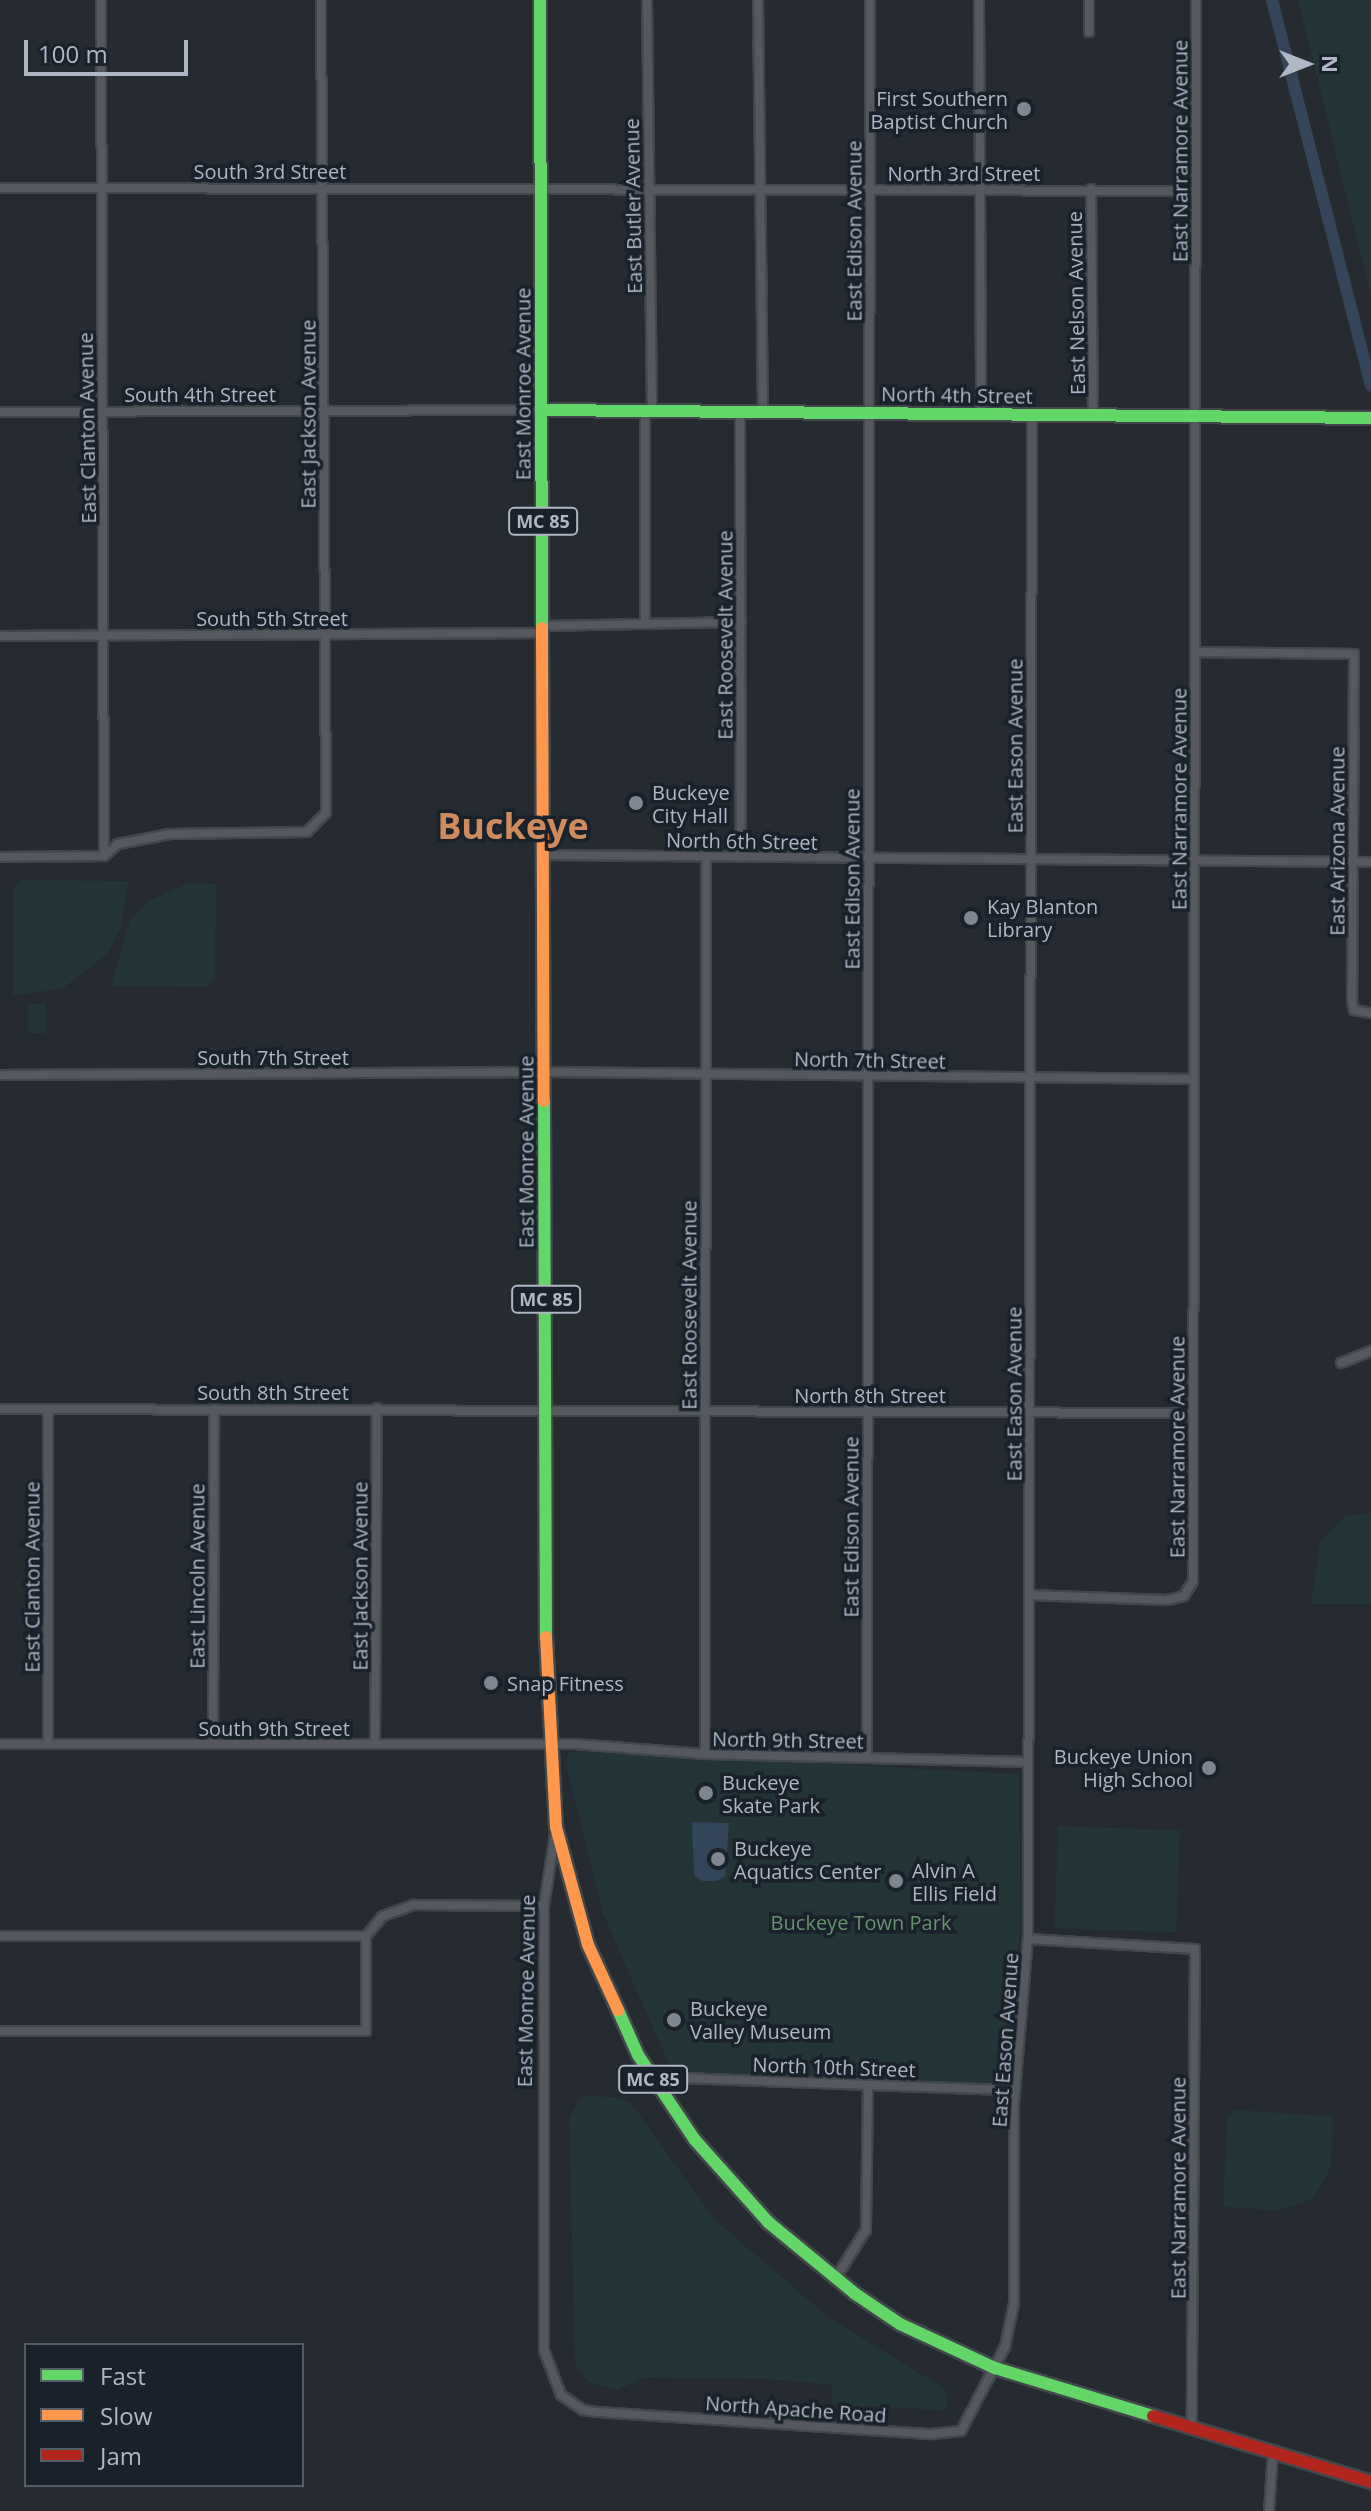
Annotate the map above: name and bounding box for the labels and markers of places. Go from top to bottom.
place label: First Southern Baptist Church [871,86,1008,133]
marker: First Southern Baptist Church [1015,100,1033,118]
place label: Buckeye City Hall [652,780,730,827]
marker: Buckeye City Hall [627,794,645,812]
place label: Kay Blanton Library [987,894,1098,941]
marker: Kay Blanton Library [962,909,980,927]
place label: Snap Fitness [507,1671,624,1695]
marker: Snap Fitness [482,1674,500,1692]
place label: Buckeye Union High School [1054,1744,1193,1791]
marker: Buckeye Union High School [1200,1759,1218,1777]
place label: Buckeye Skate Park [722,1770,820,1817]
marker: Buckeye Skate Park [697,1784,715,1802]
place label: Buckeye Aquatics Center [734,1836,881,1883]
marker: Buckeye Aquatics Center [709,1850,727,1868]
place label: Alvin A Ellis Field [912,1858,997,1905]
marker: Alvin A Ellis Field [887,1872,905,1890]
place label: Buckeye Valley Museum [690,1996,831,2043]
marker: Buckeye Valley Museum [665,2011,683,2029]

